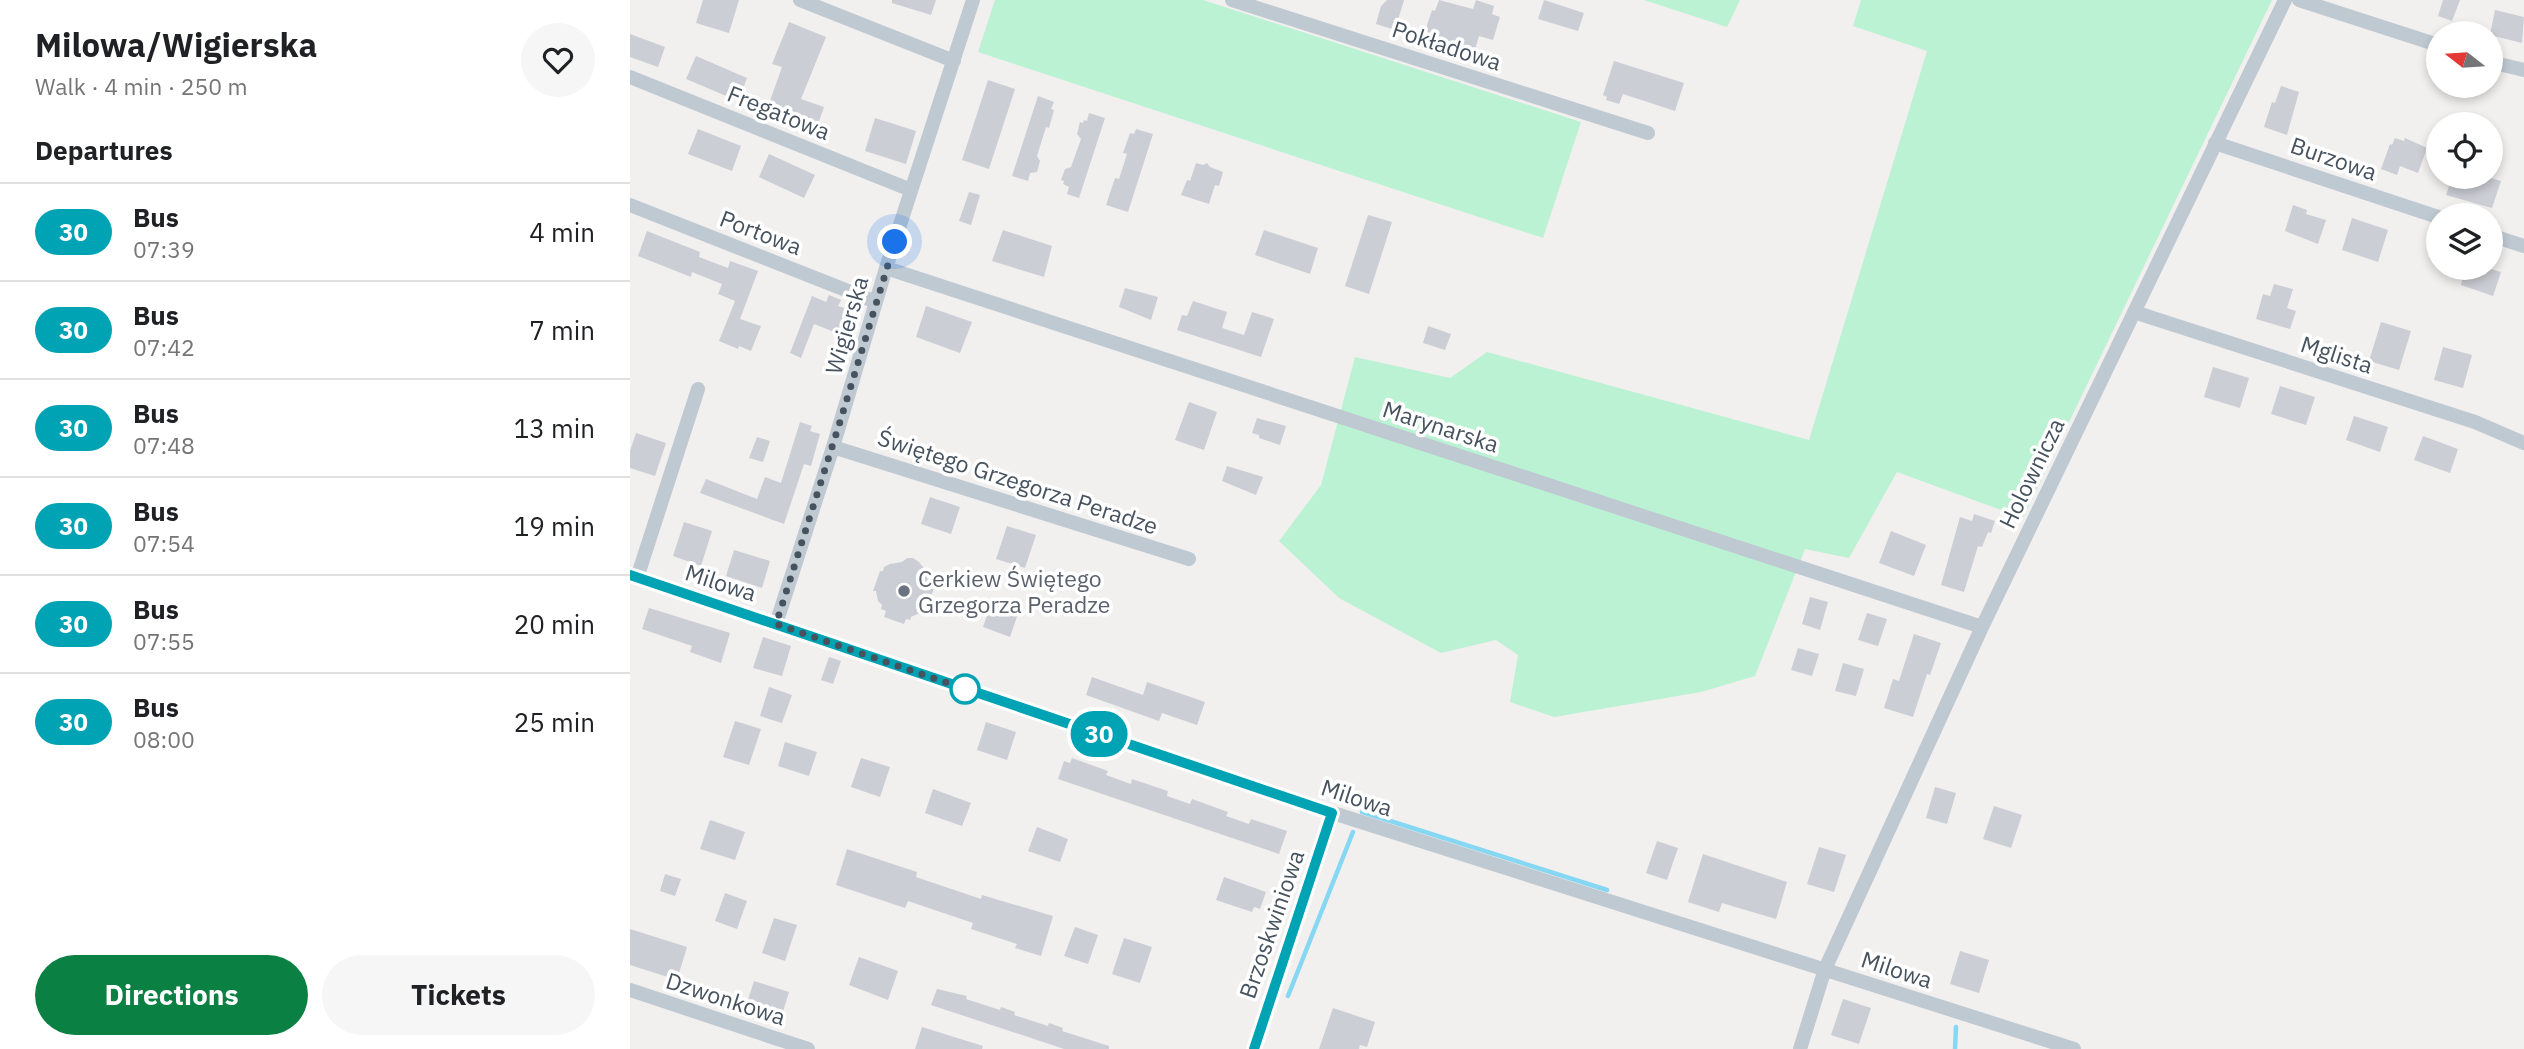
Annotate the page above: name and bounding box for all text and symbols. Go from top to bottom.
street label: Pokładowa [1389,13,1505,77]
north arrow [2426,21,2502,98]
map controls [2426,21,2503,280]
text: Milowa/Wigierska [35,23,317,66]
button: heart [521,23,595,97]
text: Walk · 4 min · 250 m [35,71,248,101]
street label: Fregatowa [723,78,835,146]
button: locate [2426,112,2503,189]
street label: Burzowa [2287,129,2381,187]
text: Departures [35,133,173,167]
text: Bus [133,200,179,234]
street label: Portowa [716,203,806,261]
button: layers [2426,203,2503,280]
text: 4 min [529,215,595,249]
text: 30 [59,216,88,248]
your location [877,224,912,259]
text: 07:39 [133,234,195,264]
street label: Wigierska [818,272,874,378]
text: Bus [133,298,179,332]
text: 7 min [529,313,595,347]
text: 30 [59,314,88,346]
street label: Mglista [2297,328,2377,380]
text: 07:42 [133,332,195,362]
street label: Marynarska [1379,393,1503,459]
text: Bus [133,396,179,430]
text: 13 min [514,411,595,445]
text: 30 [59,412,88,444]
street label: Holownicza [1991,413,2071,533]
street label: Świętego Grzegorza Peradze [874,422,1162,540]
text: 07:48 [133,430,195,460]
text: Bus [133,494,179,528]
text: 19 min [514,509,595,543]
text: 30 [59,510,88,542]
text: 07:54 [133,528,195,558]
street label: Milowa [682,556,760,608]
place label: Cerkiew Świętego Grzegorza Peradze [918,563,1110,619]
marker: Cerkiew Świętego Grzegorza Peradze [896,583,912,599]
text: Bus [133,592,179,626]
text: 20 min [514,607,595,641]
text: 30 [59,608,88,640]
text: 07:55 [133,626,195,656]
unlabelled marker [950,674,980,704]
text: Bus [133,690,179,724]
text: 25 min [514,705,595,739]
text: 30 [59,706,88,738]
line badge: 30 [1068,711,1130,757]
text: 30 [1085,718,1113,750]
text: 08:00 [133,724,195,754]
street label: Milowa [1318,771,1396,823]
street label: Brzoskwiniowa [1232,846,1310,1002]
street label: Milowa [1858,943,1936,995]
button: Directions [35,955,308,1035]
button: Tickets [322,955,595,1035]
street label: Dzwonkowa [662,965,790,1031]

